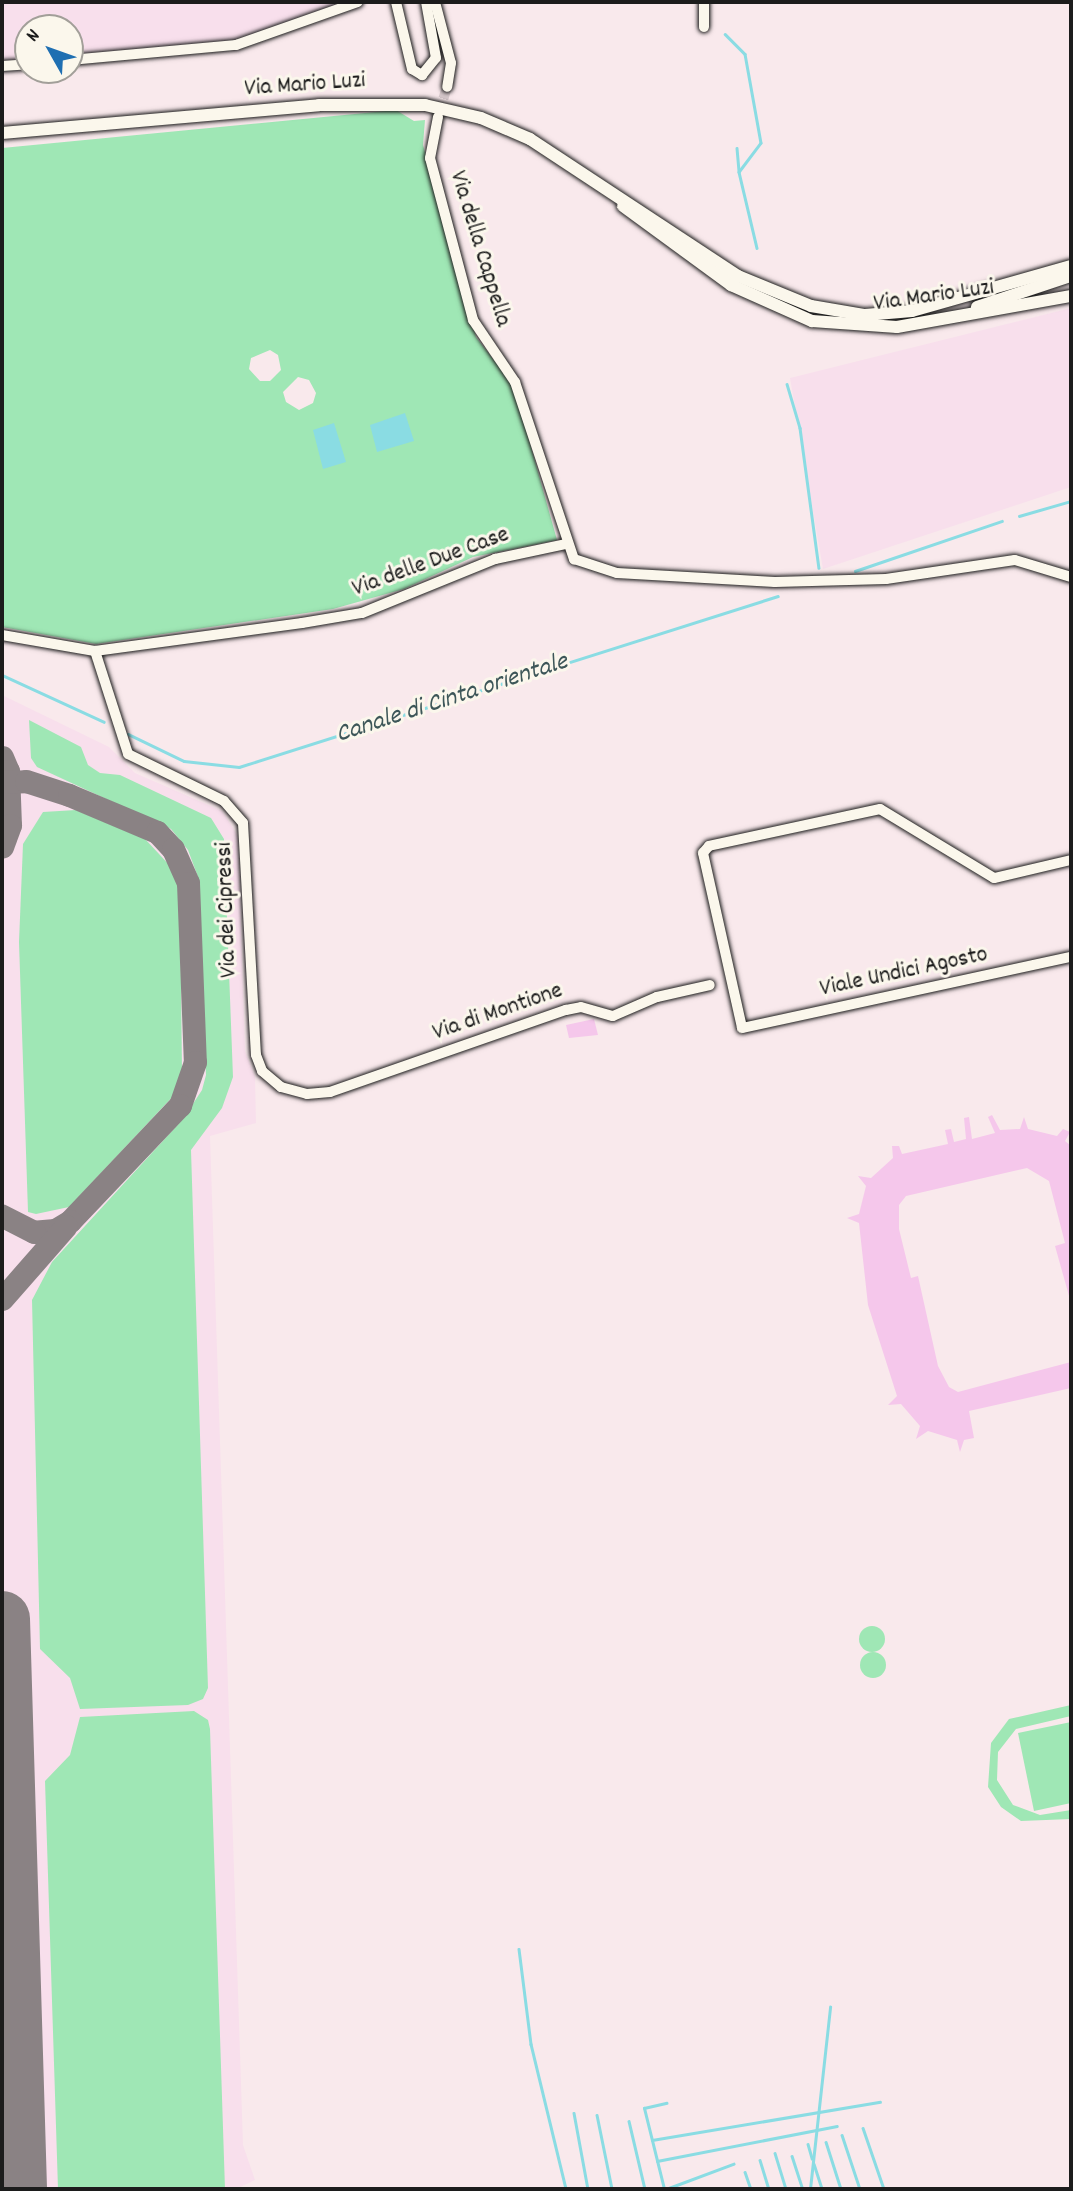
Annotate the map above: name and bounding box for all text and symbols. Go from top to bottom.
north arrow [14,14,84,84]
text: N [21,24,47,49]
street label: Via Mario Luzi [244,67,366,105]
street label: Via della Cappella [442,168,516,330]
street label: Via Mario Luzi [872,274,996,320]
street label: Via delle Due Case [349,521,513,605]
water label: Canale di Cinta orientale [332,647,572,751]
street label: Via dei Cipressi [211,842,245,978]
street label: Viale Undici Agosto [818,941,990,1005]
street label: Via di Montione [429,977,567,1049]

